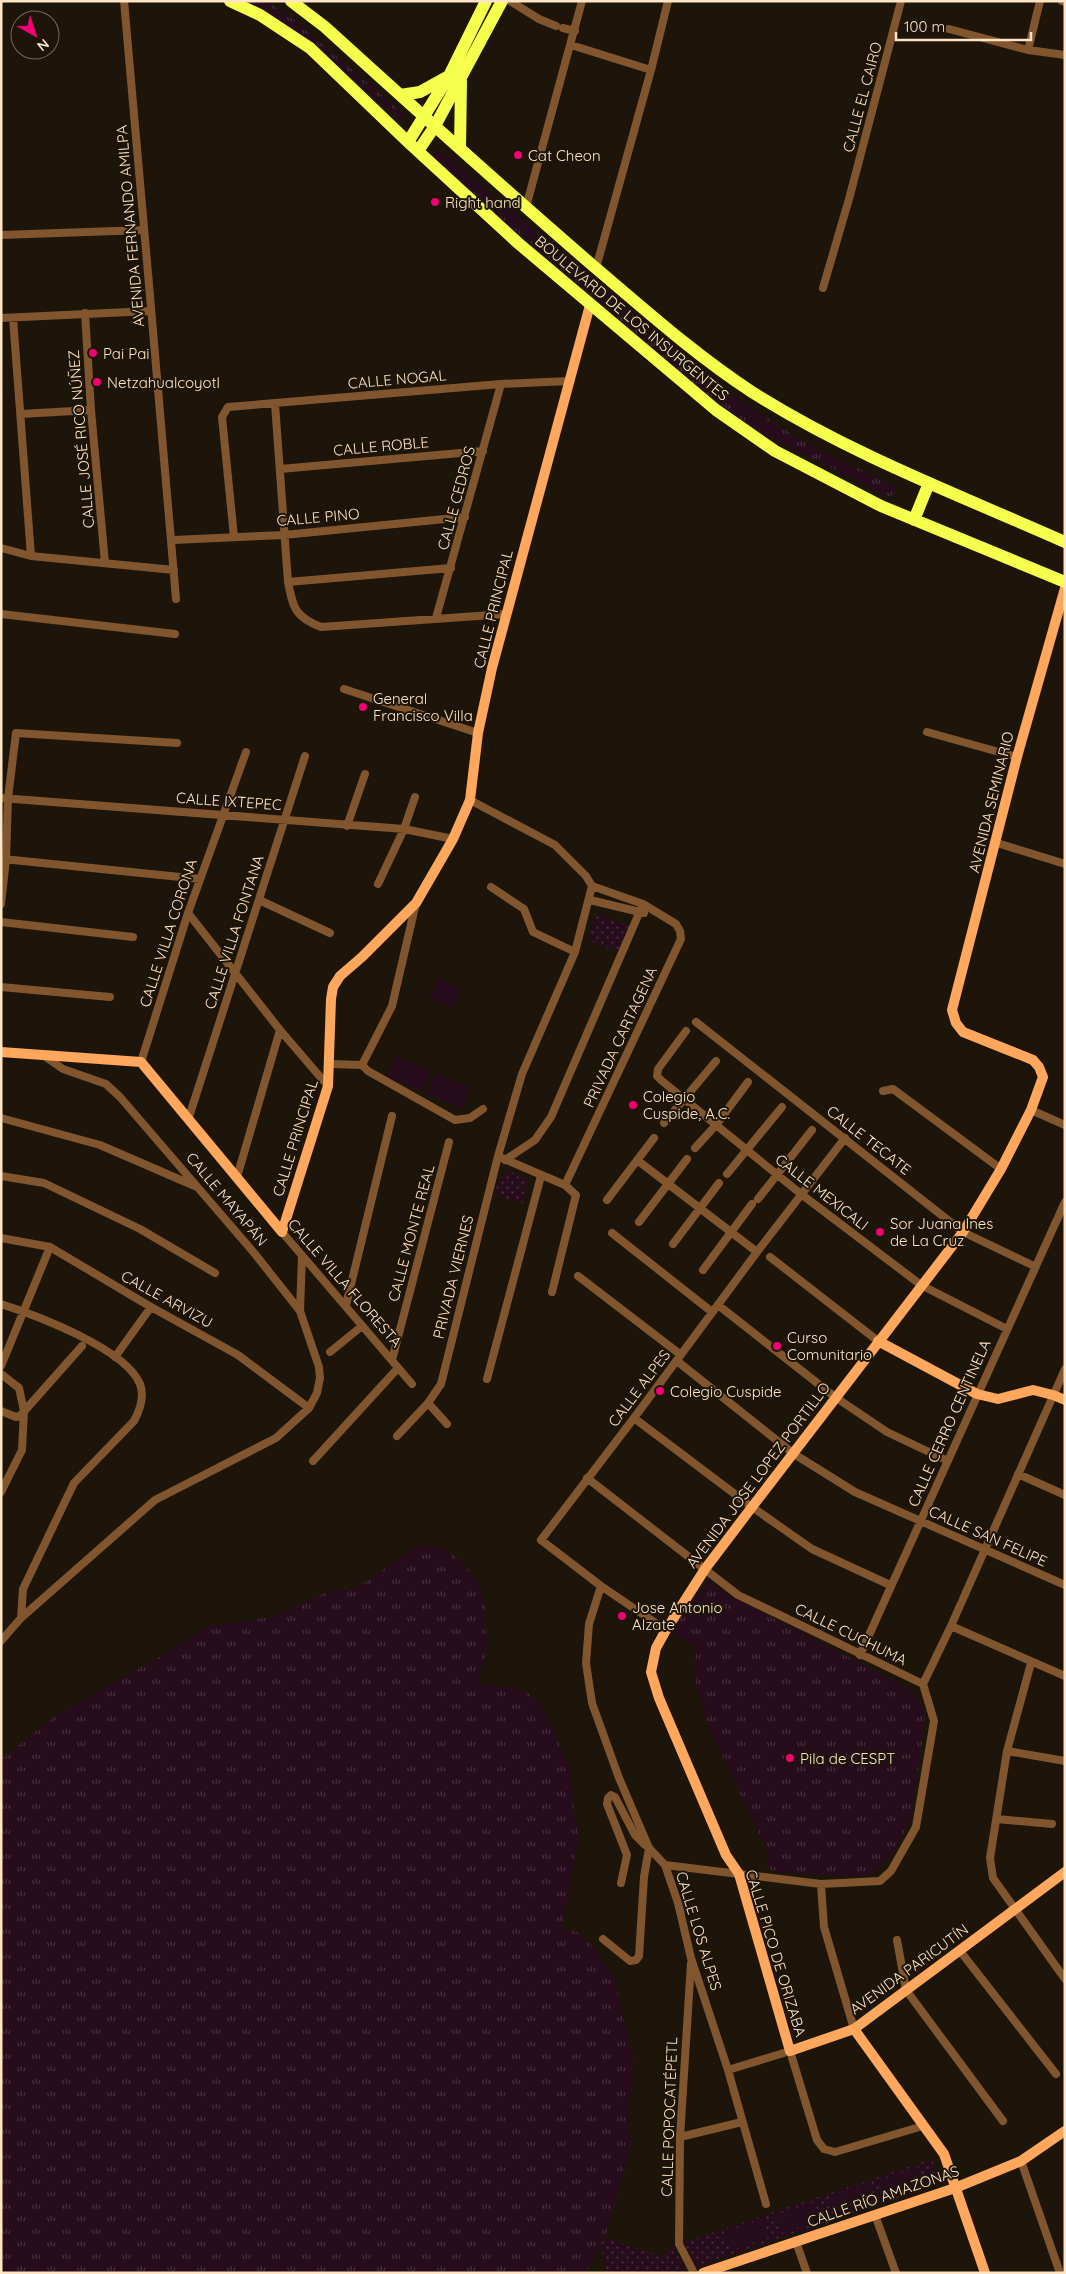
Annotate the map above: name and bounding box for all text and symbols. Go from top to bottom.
north arrow [10,10,60,60]
scale bar [896,10,1031,42]
text: 100 m [904,17,945,36]
text: N [34,35,53,55]
street label: CALLE EL CAIRO [838,40,886,154]
street label: AVENIDA FERNANDO AMILPA [112,124,148,328]
place label: Cat Cheon [528,146,601,165]
marker: Cat Cheon [512,149,524,161]
place label: Right hand [445,193,521,212]
marker: Right hand [429,196,441,208]
street label: BOULEVARD DE LOS INSURGENTES [531,231,733,405]
place label: Pai Pai [103,344,149,363]
marker: Pai Pai [87,347,99,359]
street label: CALLE JOSÉ RICO NÚÑEZ [64,349,98,529]
street label: CALLE NOGAL [347,365,447,393]
place label: Netzahualcoyotl [107,373,220,392]
marker: Netzahualcoyotl [91,376,103,388]
street label: CALLE ROBLE [332,432,430,460]
street label: CALLE CEDROS [433,444,479,552]
street label: CALLE PINO [276,504,360,530]
street label: CALLE PRINCIPAL [469,548,517,670]
place label: General Francisco Villa [373,689,473,725]
marker: General Francisco Villa [357,701,369,713]
street label: AVENIDA SEMINARIO [964,729,1018,875]
street label: CALLE IXTEPEC [176,788,283,814]
street label: CALLE VILLA FONTANA [200,852,268,1011]
street label: CALLE VILLA CORONA [135,856,201,1010]
street label: PRIVADA CARTAGENA [579,963,661,1110]
street label: CALLE PRINCIPAL [268,1077,322,1199]
place label: Colegio Cuspide, A.C. [643,1087,730,1123]
marker: Colegio Cuspide, A.C. [627,1099,639,1111]
street label: CALLE TECATE [823,1101,915,1179]
street label: CALLE MAYAPÁN [182,1148,272,1250]
street label: CALLE MEXICALI [772,1150,872,1234]
street label: CALLE MONTE REAL [384,1163,438,1303]
street label: PRIVADA VIERNES [428,1213,478,1341]
place label: Sor Juana Ines de La Cruz [890,1214,993,1250]
street label: CALLE VILLA FLORESTA [284,1215,406,1351]
marker: Sor Juana Ines de La Cruz [874,1226,886,1238]
street label: CALLE ARVIZU [118,1266,216,1332]
place label: Curso Comunitario [787,1328,872,1364]
street label: CALLE CERRO CENTINELA [903,1336,995,1510]
marker: Curso Comunitario [771,1340,783,1352]
street label: CALLE ALPES [604,1346,674,1430]
street label: AVENIDA JOSE LOPEZ PORTILLO [682,1378,834,1572]
place label: Colegio Cuspide [670,1382,782,1401]
marker: Colegio Cuspide [654,1385,666,1397]
street label: CALLE SAN FELIPE [926,1501,1050,1571]
place label: Jose Antonio Alzate [632,1598,723,1634]
street label: CALLE CUCHUMA [792,1599,910,1669]
marker: Jose Antonio Alzate [616,1610,628,1622]
place label: Pila de CESPT [800,1749,895,1768]
marker: Pila de CESPT [784,1752,796,1764]
street label: CALLE PICO DE ORIZABA [742,1867,811,2039]
street label: CALLE LOS ALPES [672,1869,726,1993]
street label: AVENIDA PARICUTÍN [846,1920,972,2018]
street label: CALLE POPOCATÉPETL [657,2037,681,2197]
street label: CALLE RÍO AMAZONAS [805,2161,961,2231]

